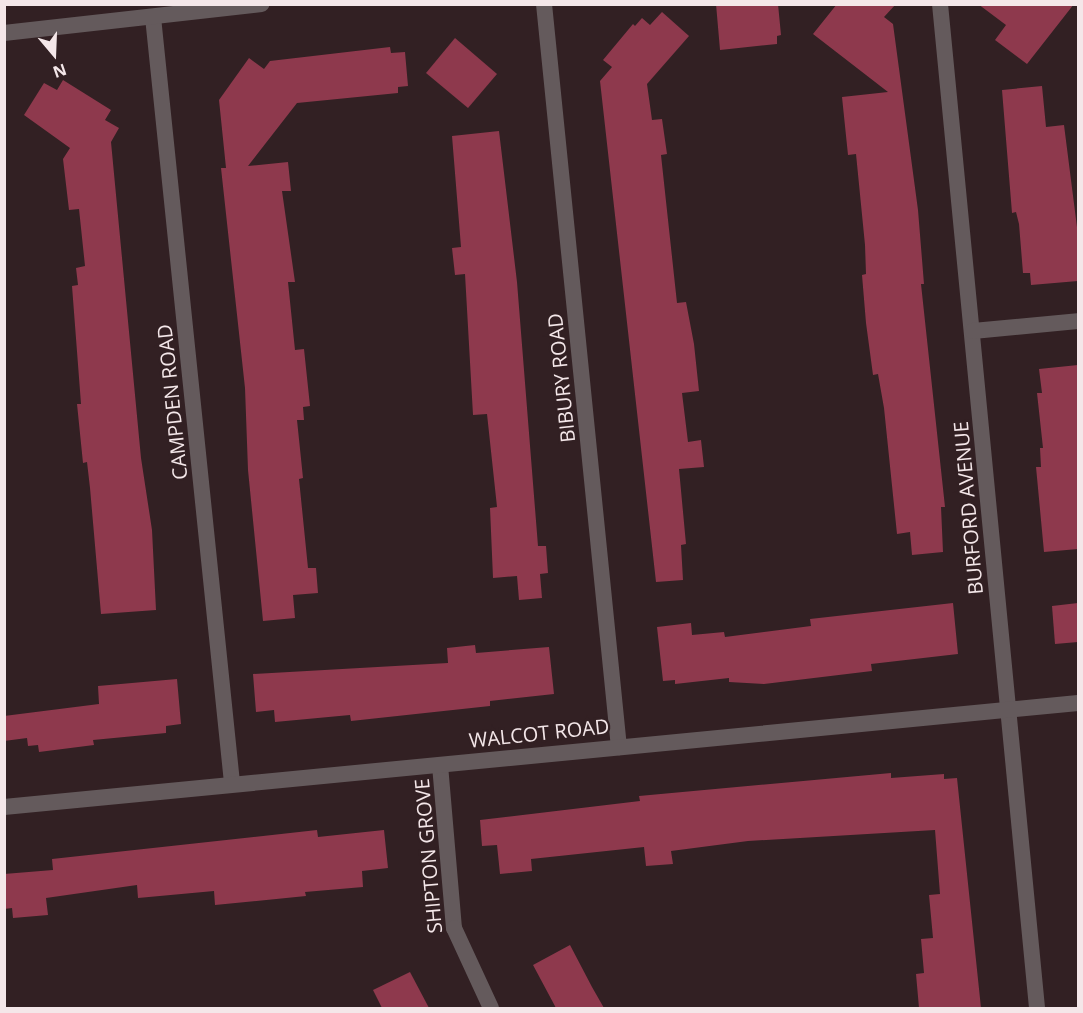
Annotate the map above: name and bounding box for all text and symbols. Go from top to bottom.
north arrow [24,24,84,84]
text: N [50,58,70,84]
street label: BIBURY ROAD [542,312,580,444]
street label: CAMPDEN ROAD [152,323,192,481]
street label: BURFORD AVENUE [948,420,988,596]
street label: WALCOT ROAD [468,714,610,752]
street label: SHIPTON GROVE [409,777,447,935]

